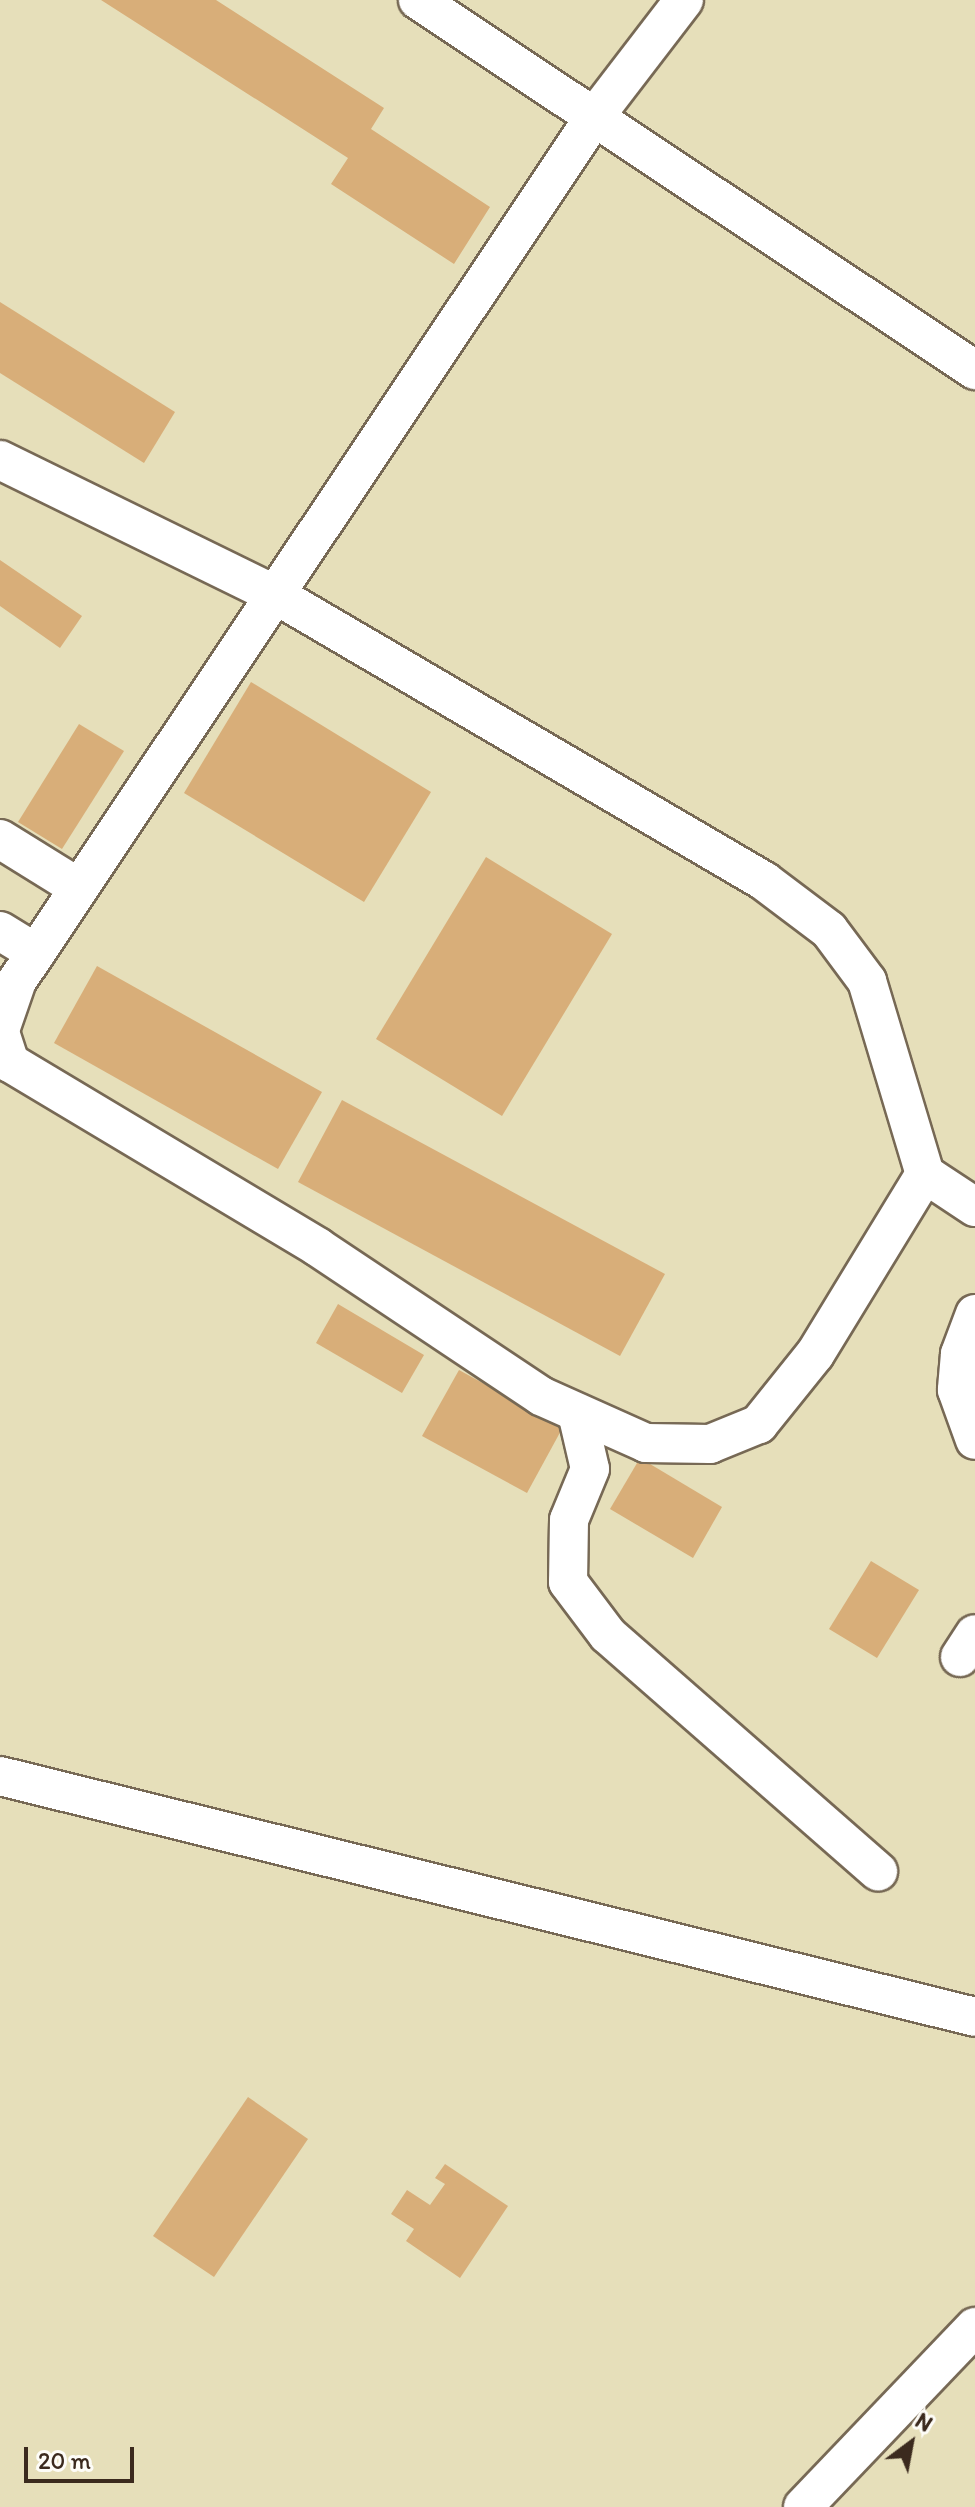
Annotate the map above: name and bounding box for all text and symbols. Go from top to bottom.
north arrow [871,2403,951,2483]
text: N [911,2407,937,2438]
scale bar [28,2431,138,2481]
text: 20 m [38,2446,91,2475]

